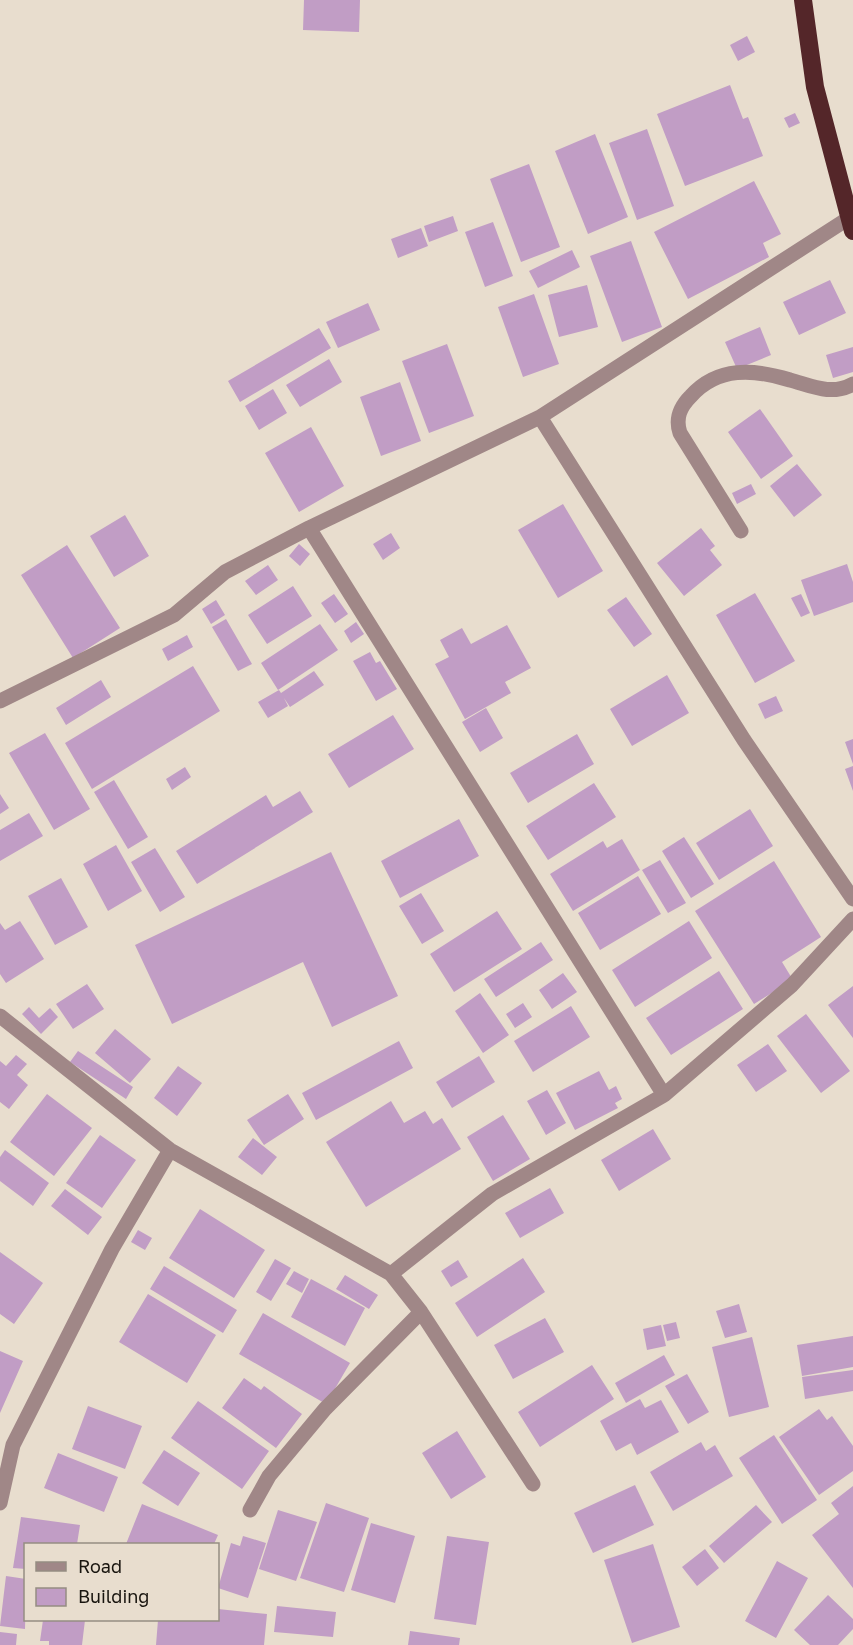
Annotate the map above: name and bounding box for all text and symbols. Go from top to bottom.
legend [24,1543,219,1621]
text: Road [78,1555,122,1577]
text: Building [78,1585,149,1607]

